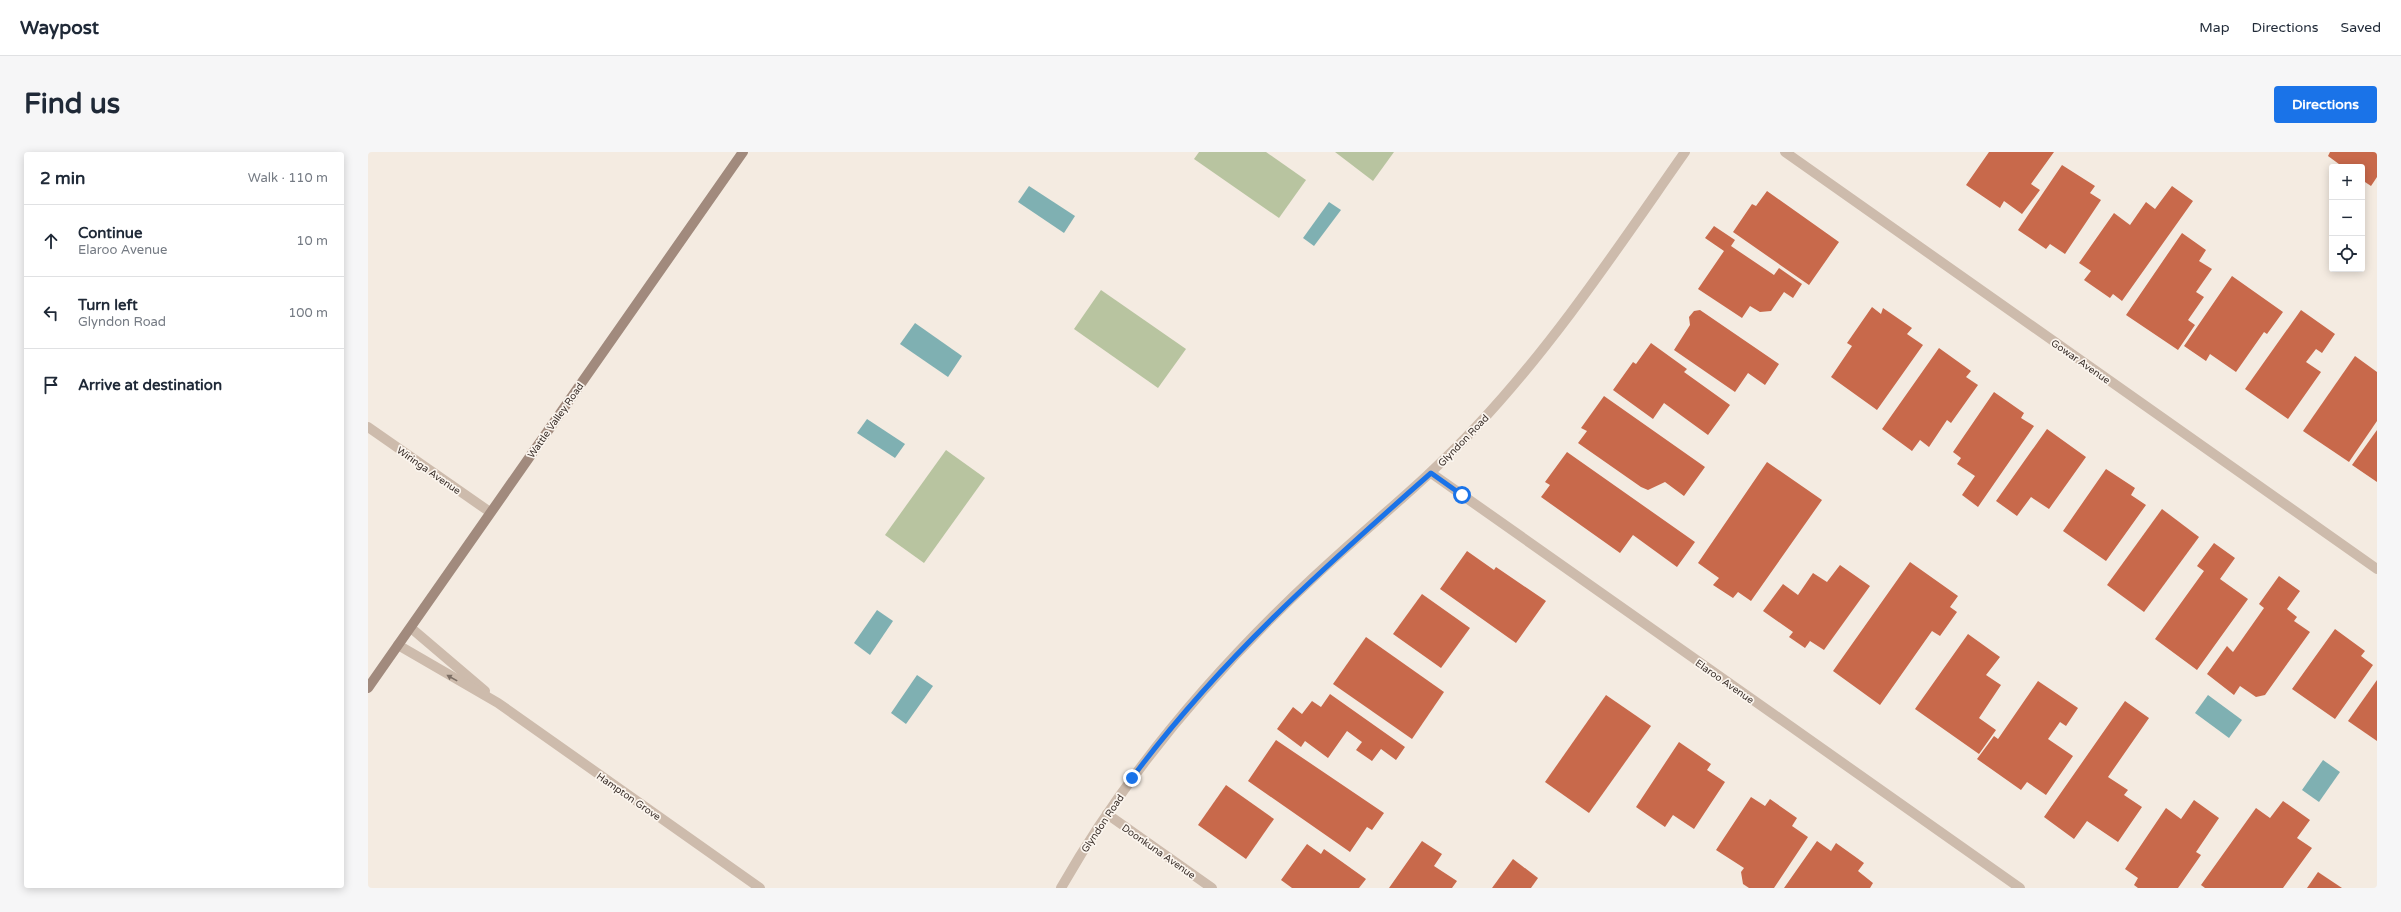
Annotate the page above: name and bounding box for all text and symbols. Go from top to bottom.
text: Waypost [20,17,99,39]
text: Map [2199,19,2230,36]
text: Directions [2252,19,2319,36]
text: Saved [2341,19,2381,36]
button: Directions [2274,86,2377,123]
text: Find us [24,87,120,121]
map controls [2329,164,2365,272]
button: + [2329,164,2365,200]
text: 2 min [40,168,85,189]
text: Walk · 110 m [248,170,328,186]
button: − [2329,200,2365,236]
text: Continue [78,224,142,242]
icon: ahead [40,230,62,252]
text: 10 m [296,233,328,249]
button: locate [2329,236,2365,272]
text: Elaroo Avenue [78,242,167,258]
text: Turn left [78,296,138,314]
icon: left [40,302,62,324]
text: 100 m [288,305,328,321]
text: Glyndon Road [78,314,166,330]
street label: Gowar Avenue [2049,337,2113,387]
icon: arrive [40,374,62,396]
text: Arrive at destination [78,376,222,394]
street label: Wattle Valley Road [525,381,586,461]
street label: Glyndon Road [1436,412,1492,469]
street label: Wiringa Avenue [394,444,463,498]
route start [1453,486,1471,504]
street label: Elaroo Avenue [1693,657,1756,707]
one-way arrow [446,674,458,681]
route end [1123,769,1141,787]
street label: Hampton Grove [594,770,663,824]
street label: Glyndon Road [1079,792,1127,855]
street label: Doonkuna Avenue [1119,822,1198,882]

